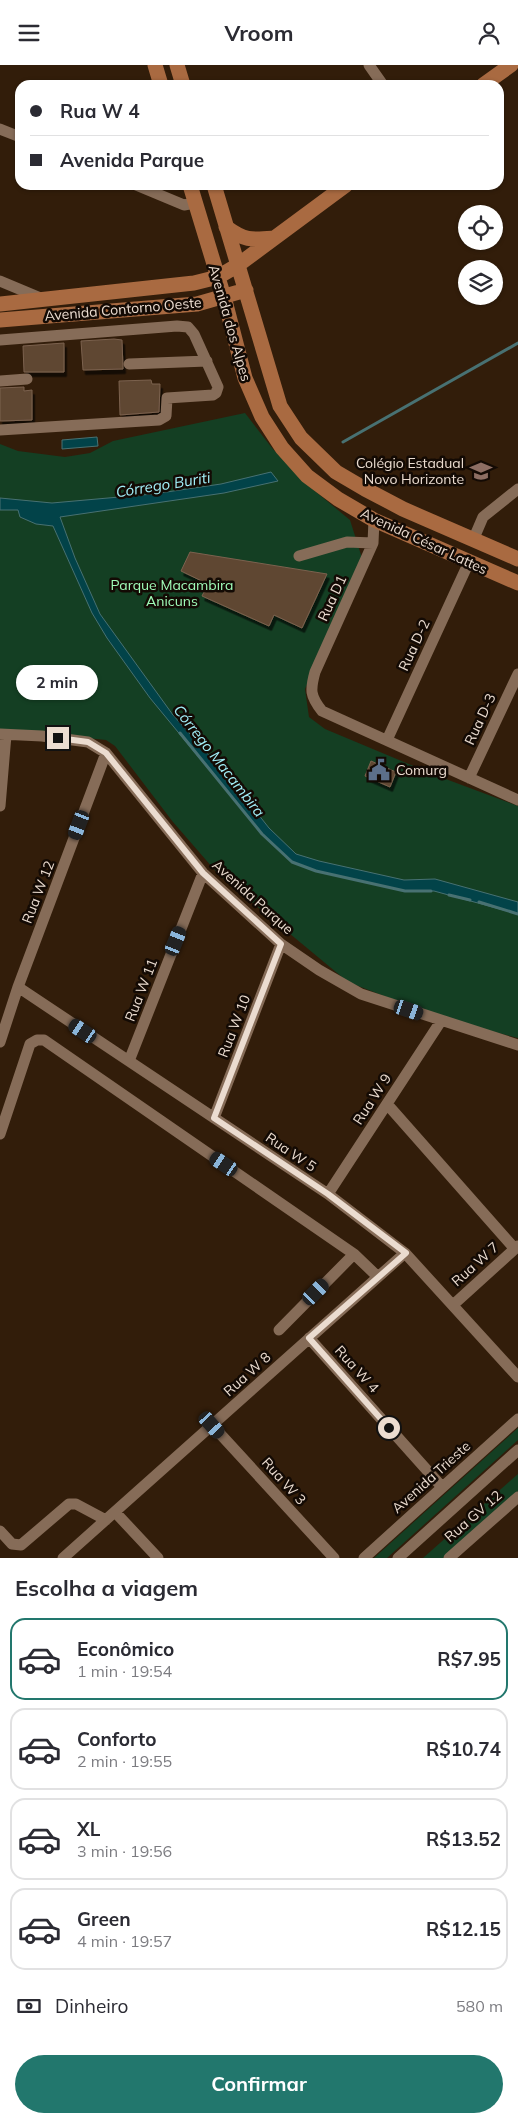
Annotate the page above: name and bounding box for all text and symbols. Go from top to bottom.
icon: menu [15,19,43,47]
text: Vroom [225,19,293,47]
icon: person [475,19,503,47]
text: Rua W 4 [60,99,140,123]
text: Avenida Parque [60,148,204,172]
map controls [458,205,503,305]
button: locate [458,205,503,250]
button: layers [458,260,503,305]
street label: Avenida dos Alpes [205,263,255,383]
street label: Avenida Contorno Oeste [44,293,202,325]
place label: Colégio Estadual Novo Horizonte [356,454,464,488]
school or university icon: Colégio Estadual Novo Horizonte [468,458,494,484]
water label: Córrego Buriti [114,468,212,501]
street label: Avenida César Lattes [358,504,490,578]
street label: Rua D1 [314,572,350,624]
park label: Parque Macambira Anicuns [110,576,234,610]
street label: Rua D-2 [394,616,434,674]
callout: 2 min [17,665,99,701]
text: 2 min [36,672,78,692]
street label: Rua D-3 [460,690,500,748]
water label: Córrego Macambira [170,701,269,821]
route end [47,727,69,749]
public building icon: Comurg [366,757,392,783]
place label: Comurg [396,761,447,779]
car [66,808,91,842]
street label: Avenida Parque [209,856,297,938]
street label: Rua W 12 [18,858,58,926]
car [163,924,188,958]
street label: Rua W 11 [121,956,161,1024]
street label: Rua W 10 [214,992,254,1060]
car [392,998,425,1022]
car [66,1016,99,1046]
street label: Rua W 9 [349,1070,395,1128]
street label: Rua W 5 [262,1128,320,1176]
car [207,1149,240,1179]
street label: Rua W 7 [448,1238,502,1290]
car [300,1276,331,1308]
street label: Rua W 4 [331,1342,383,1397]
street label: Rua W 8 [220,1348,274,1400]
car [196,1409,227,1441]
route start [378,1417,400,1439]
street label: Avenida Trieste [388,1437,474,1517]
street label: Rua W 3 [258,1454,310,1508]
street label: Rua GV 12 [441,1486,505,1546]
text: Escolha a viagem [15,1574,198,1602]
icon: car [17,1637,62,1682]
text: Econômico [77,1637,174,1661]
text: R$7.95 [437,1647,501,1671]
text: 1 min · 19:54 [77,1661,172,1681]
icon: car [17,1727,62,1772]
text: Conforto [77,1727,156,1751]
text: R$10.74 [426,1737,501,1761]
text: 2 min · 19:55 [77,1751,172,1771]
icon: car [17,1817,62,1862]
text: XL [77,1817,100,1841]
text: R$13.52 [426,1827,501,1851]
text: 3 min · 19:56 [77,1841,172,1861]
icon: car [17,1907,62,1952]
text: Green [77,1907,131,1931]
text: R$12.15 [426,1917,501,1941]
text: 4 min · 19:57 [77,1931,172,1951]
icon: cash [15,1992,43,2020]
text: Dinheiro [55,1994,128,2018]
text: 580 m [456,1996,503,2016]
button: Confirmar [15,2055,503,2113]

